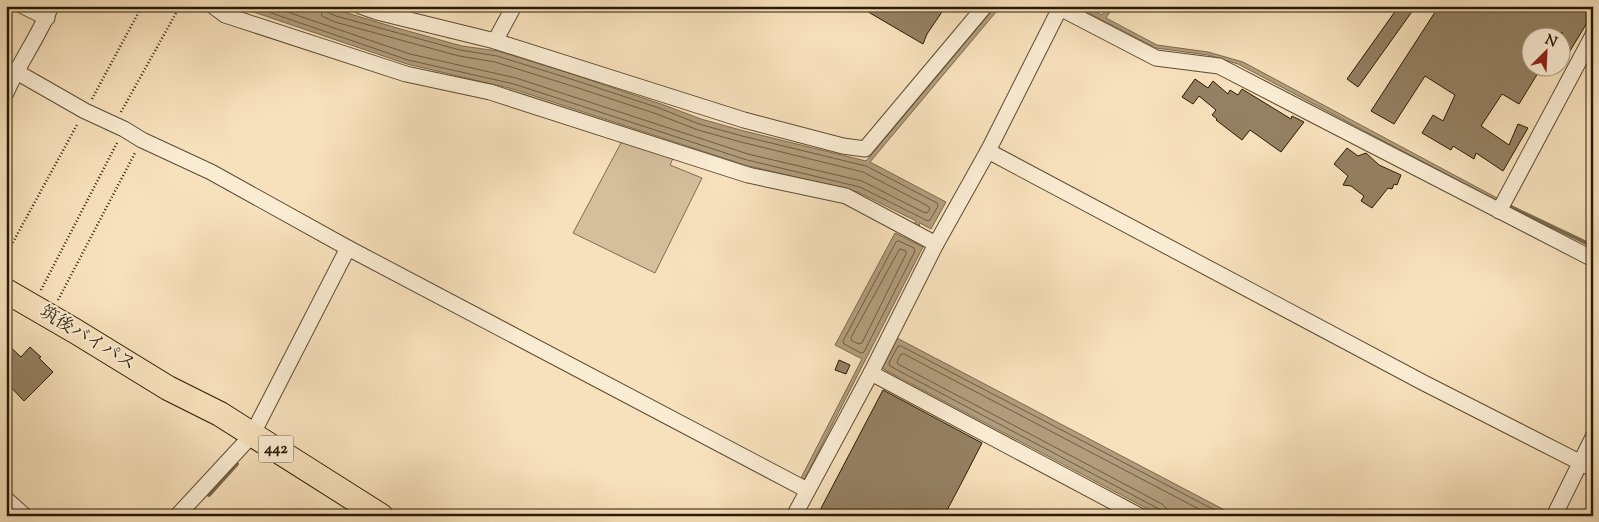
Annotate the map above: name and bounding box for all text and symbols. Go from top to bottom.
north arrow [1522,28,1572,78]
text: N [1541,31,1560,53]
street label: 筑後バイパス [34,300,140,378]
road number: 442 [258,436,294,462]

